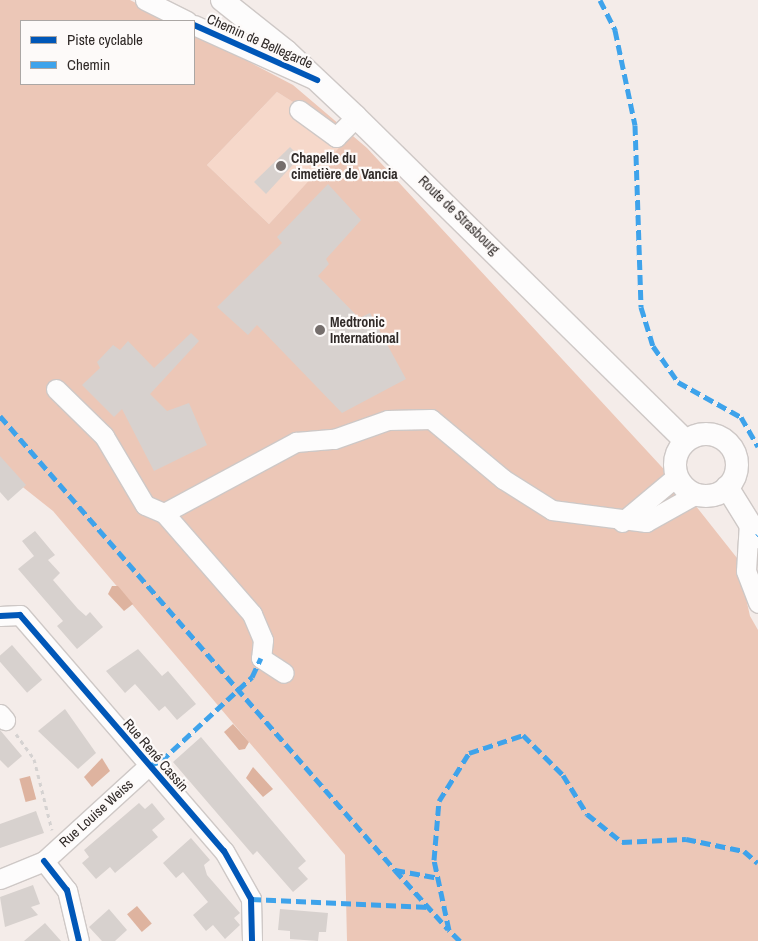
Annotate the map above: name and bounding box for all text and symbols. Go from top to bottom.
street label: Chemin de Bellegarde [204,10,316,72]
legend [20,20,195,85]
text: Piste cyclable [67,29,143,50]
text: Chemin [67,54,110,75]
place label: Chapelle du cimetière de Vancia [291,150,398,182]
marker: Chapelle du cimetière de Vancia [275,160,287,172]
street label: Route de Strasbourg [415,172,503,258]
place label: Medtronic International [330,314,399,347]
marker: Medtronic International [314,324,326,336]
street label: Rue René Cassin [120,715,192,795]
street label: Rue Louise Weiss [56,775,136,851]

